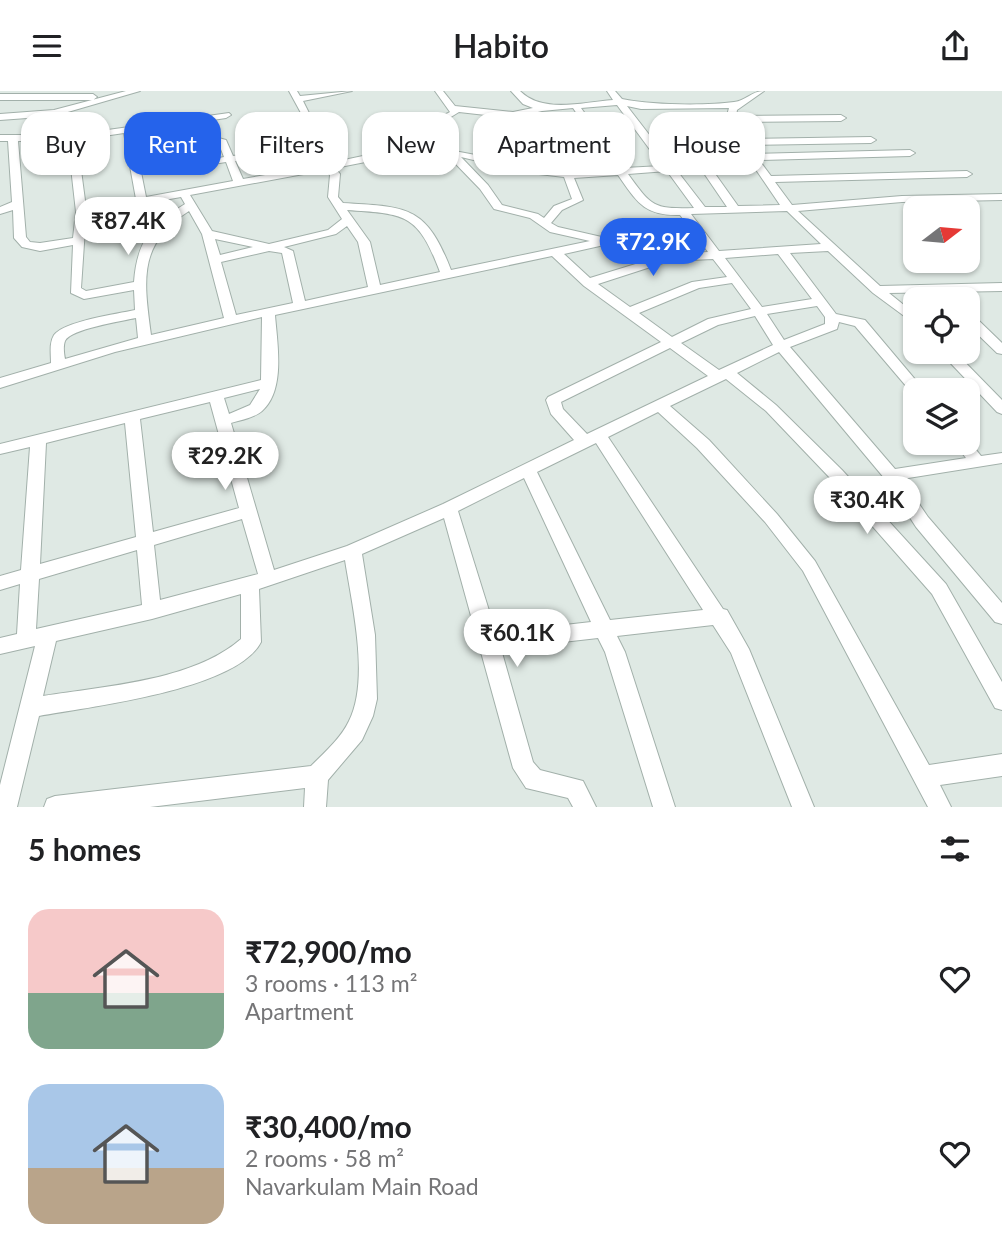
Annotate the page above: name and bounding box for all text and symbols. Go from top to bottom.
text: Habito [453,26,549,65]
icon: menu [28,27,66,65]
icon: share [936,27,974,65]
chip: Buy [21,112,110,175]
chip: Rent [124,112,221,175]
chip: Filters [235,112,348,175]
chip: New [362,112,459,175]
chip: Apartment [473,112,635,175]
chip: House [649,112,765,175]
north arrow [903,196,980,273]
map controls [903,196,980,455]
pin: ₹87.4K [71,197,185,257]
text: ₹87.4K [91,206,165,234]
pin: ₹72.9K [596,219,710,278]
text: ₹72.9K [616,227,690,255]
button: locate [903,287,980,364]
button: layers [903,378,980,455]
pin: ₹29.2K [168,433,282,492]
text: ₹29.2K [188,441,262,469]
pin: ₹30.4K [810,477,924,536]
text: ₹30.4K [830,485,904,513]
pin: ₹60.1K [460,609,574,669]
text: ₹60.1K [480,618,554,646]
icon: filters [936,830,974,868]
text: 5 homes [28,831,141,867]
text: ₹72,900/mo [245,933,412,969]
icon: home [84,937,168,1021]
icon: heart [936,960,974,998]
text: 3 rooms · 113 m² [245,969,417,997]
text: Apartment [245,997,353,1025]
text: ₹30,400/mo [245,1108,412,1144]
icon: home [84,1112,168,1196]
icon: heart [936,1135,974,1173]
text: 2 rooms · 58 m² [245,1144,404,1172]
text: Navarkulam Main Road [245,1172,479,1200]

